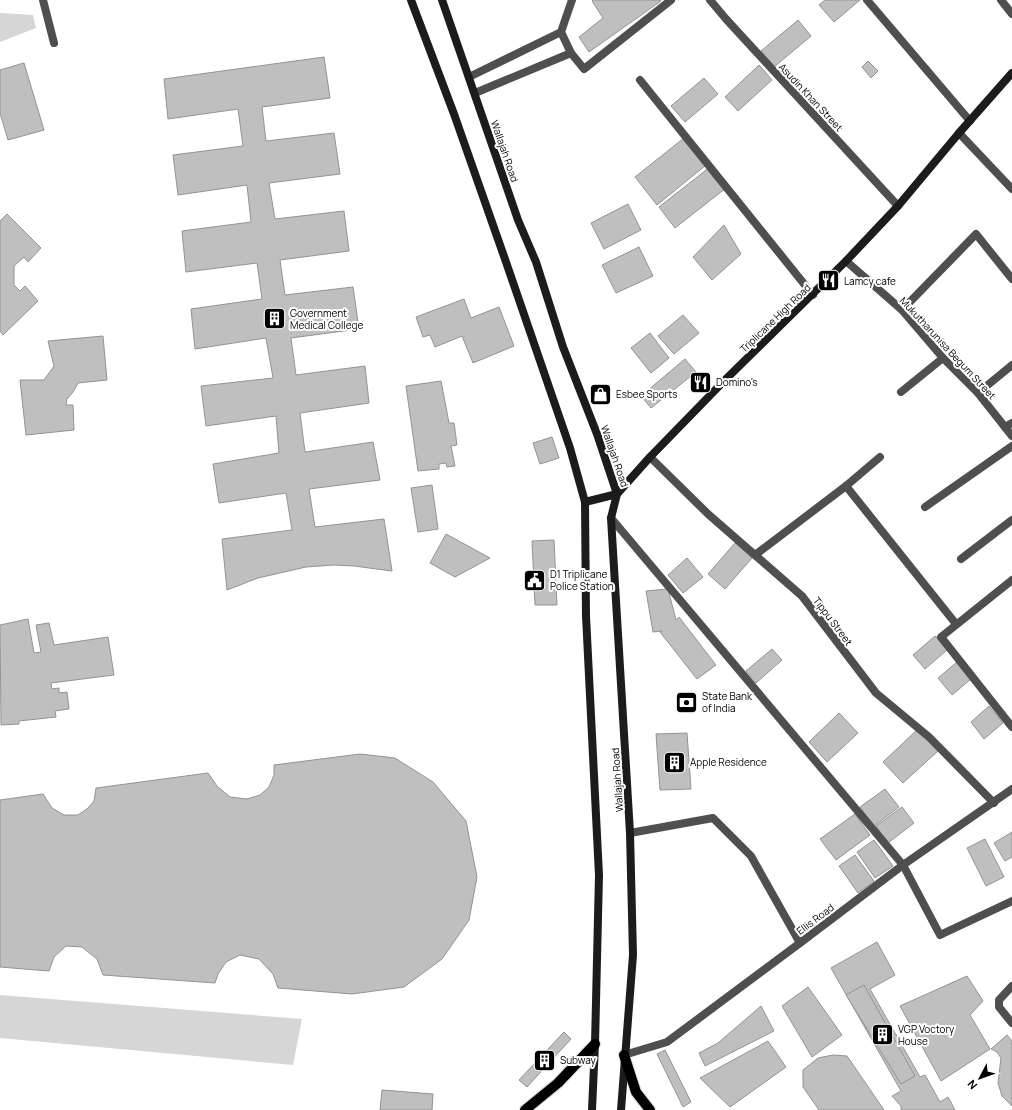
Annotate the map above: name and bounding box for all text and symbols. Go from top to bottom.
street label: Asudin Khan Street [776,60,846,134]
street label: Wallajah Road [488,118,522,184]
restaurant icon: Lamcy cafe [816,268,842,294]
place label: Lamcy cafe [844,274,896,288]
street label: Triplicane High Road [736,280,814,356]
street label: Mukutharunisa Begum Street [897,294,999,402]
building icon: Government Medical College [262,306,288,332]
place label: Government Medical College [290,306,363,332]
restaurant icon: Domino's [688,369,714,395]
place label: Domino's [716,375,758,389]
shop icon: Esbee Sports [588,381,614,407]
place label: Esbee Sports [616,387,677,401]
street label: Wallajah Road [598,423,632,489]
public building icon: D1 Triplicane Police Station [522,567,548,593]
place label: D1 Triplicane Police Station [550,567,614,593]
street label: Tippu Street [810,594,856,648]
bank icon: State Bank of India [673,689,699,715]
place label: State Bank of India [702,689,753,715]
street label: Wallajah Road [608,747,626,813]
building icon: Apple Residence [661,749,687,775]
place label: Apple Residence [690,755,767,769]
street label: Ellis Road [793,900,837,938]
building icon: VGP Voctory House [869,1022,895,1048]
place label: VGP Voctory House [898,1022,955,1048]
building icon: Subway [532,1047,558,1073]
place label: Subway [560,1053,596,1067]
north arrow [960,1058,1000,1098]
text: N [964,1077,980,1093]

